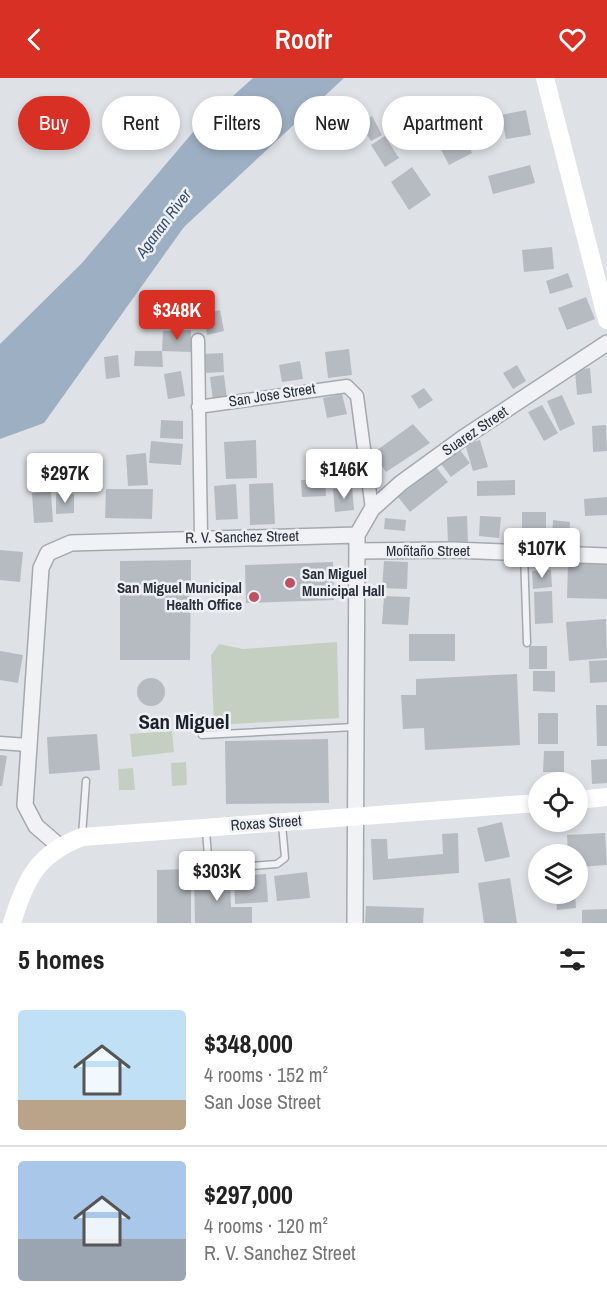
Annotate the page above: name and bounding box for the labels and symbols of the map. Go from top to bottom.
water label: Aganan River [129,184,196,262]
pin: $348K [135,290,219,341]
street label: San Jose Street [227,377,317,412]
street label: Suarez Street [438,401,512,460]
pin: $146K [302,449,386,500]
pin: $297K [23,453,107,504]
street label: R. V. Sanchez Street [185,525,300,548]
pin: $107K [500,528,584,579]
street label: Moñtaño Street [386,540,471,561]
place label: San Miguel Municipal Hall [302,563,385,601]
marker: San Miguel Municipal Hall [283,576,297,590]
place label: San Miguel Municipal Health Office [117,577,242,615]
marker: San Miguel Municipal Health Office [247,590,261,604]
district label: San Miguel [139,707,229,736]
street label: Roxas Street [230,810,303,835]
pin: $303K [175,851,259,902]

